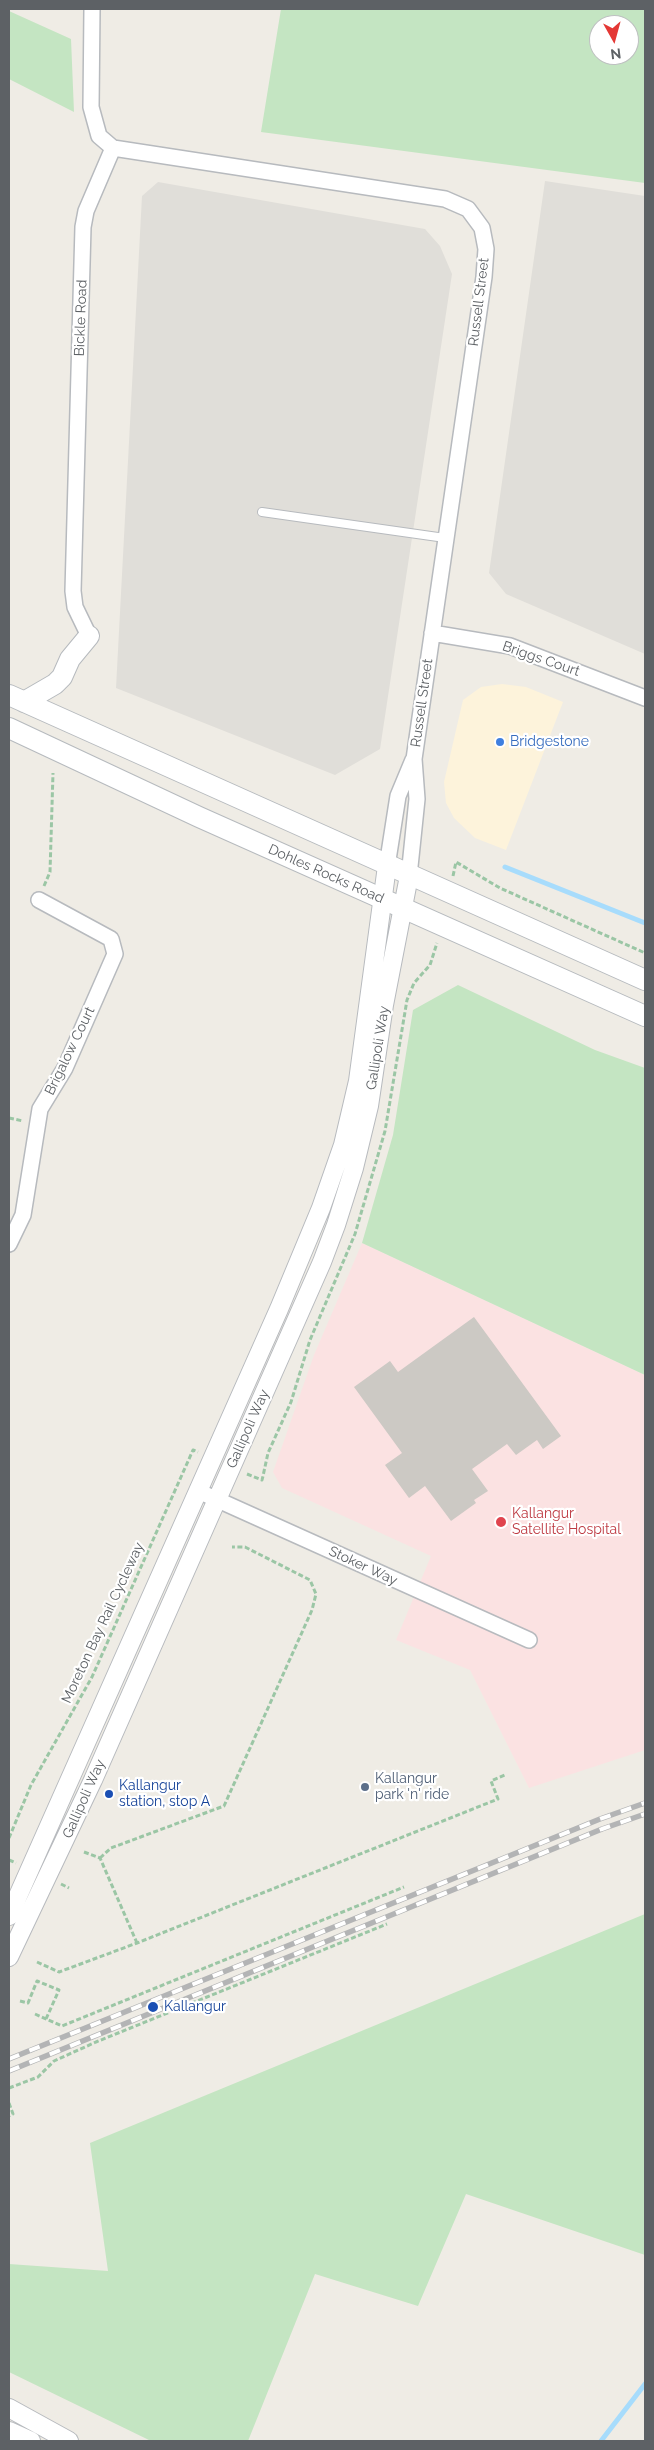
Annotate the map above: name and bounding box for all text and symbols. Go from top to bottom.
north arrow [589,15,639,65]
text: N [609,45,622,62]
street label: Russell Street [465,257,493,347]
street label: Bickle Road [71,279,91,357]
street label: Briggs Court [500,638,582,680]
street label: Russell Street [407,658,437,748]
place label: Bridgestone [510,734,589,750]
marker: Bridgestone [494,736,506,748]
street label: Dohles Rocks Road [265,841,387,907]
street label: Brigalow Court [41,1004,99,1098]
street label: Gallipoli Way [363,1005,393,1091]
street label: Gallipoli Way [223,1387,273,1471]
place label: Kallangur Satellite Hospital [512,1506,621,1538]
marker: Kallangur Satellite Hospital [494,1515,508,1529]
street label: Moreton Bay Rail Cycleway [58,1540,148,1706]
street label: Stoker Way [326,1543,400,1589]
street label: Gallipoli Way [59,1757,109,1841]
place label: Kallangur park 'n' ride [375,1771,449,1804]
place label: Kallangur station, stop A [119,1778,210,1810]
marker: Kallangur park 'n' ride [359,1781,371,1793]
marker: Kallangur station, stop A [103,1788,115,1800]
place label: Kallangur [164,1999,226,2015]
marker: Kallangur [146,2000,160,2014]

